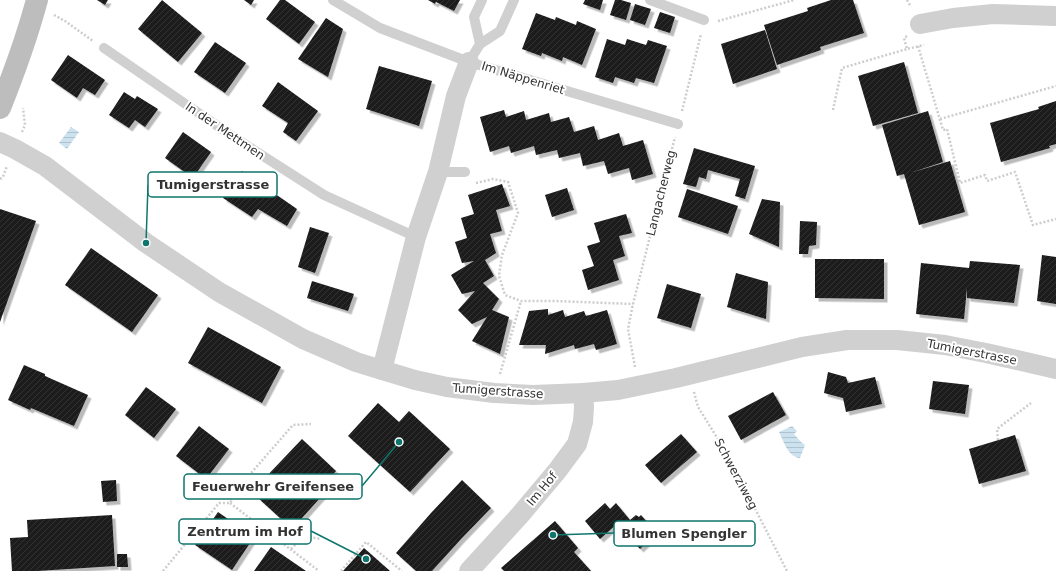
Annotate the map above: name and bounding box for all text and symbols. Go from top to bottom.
street label: Im Näppenriet [480,59,566,97]
street label: In der Mettmen [183,99,267,163]
street label: Langacherweg [644,149,678,237]
callout: Tumigerstrasse [148,172,277,197]
text: Tumigerstrasse [157,177,270,192]
street label: Tumigerstrasse [925,336,1018,368]
street label: Tumigerstrasse [451,381,544,401]
street label: Schwerziweg [711,436,761,512]
street label: Im Hof [524,469,561,509]
callout: Feuerwehr Greifensee [184,474,362,499]
text: Feuerwehr Greifensee [192,479,354,494]
callout: Zentrum im Hof [179,519,311,544]
callout: Blumen Spengler [614,521,755,546]
text: Zentrum im Hof [187,524,303,539]
text: Blumen Spengler [621,526,747,541]

